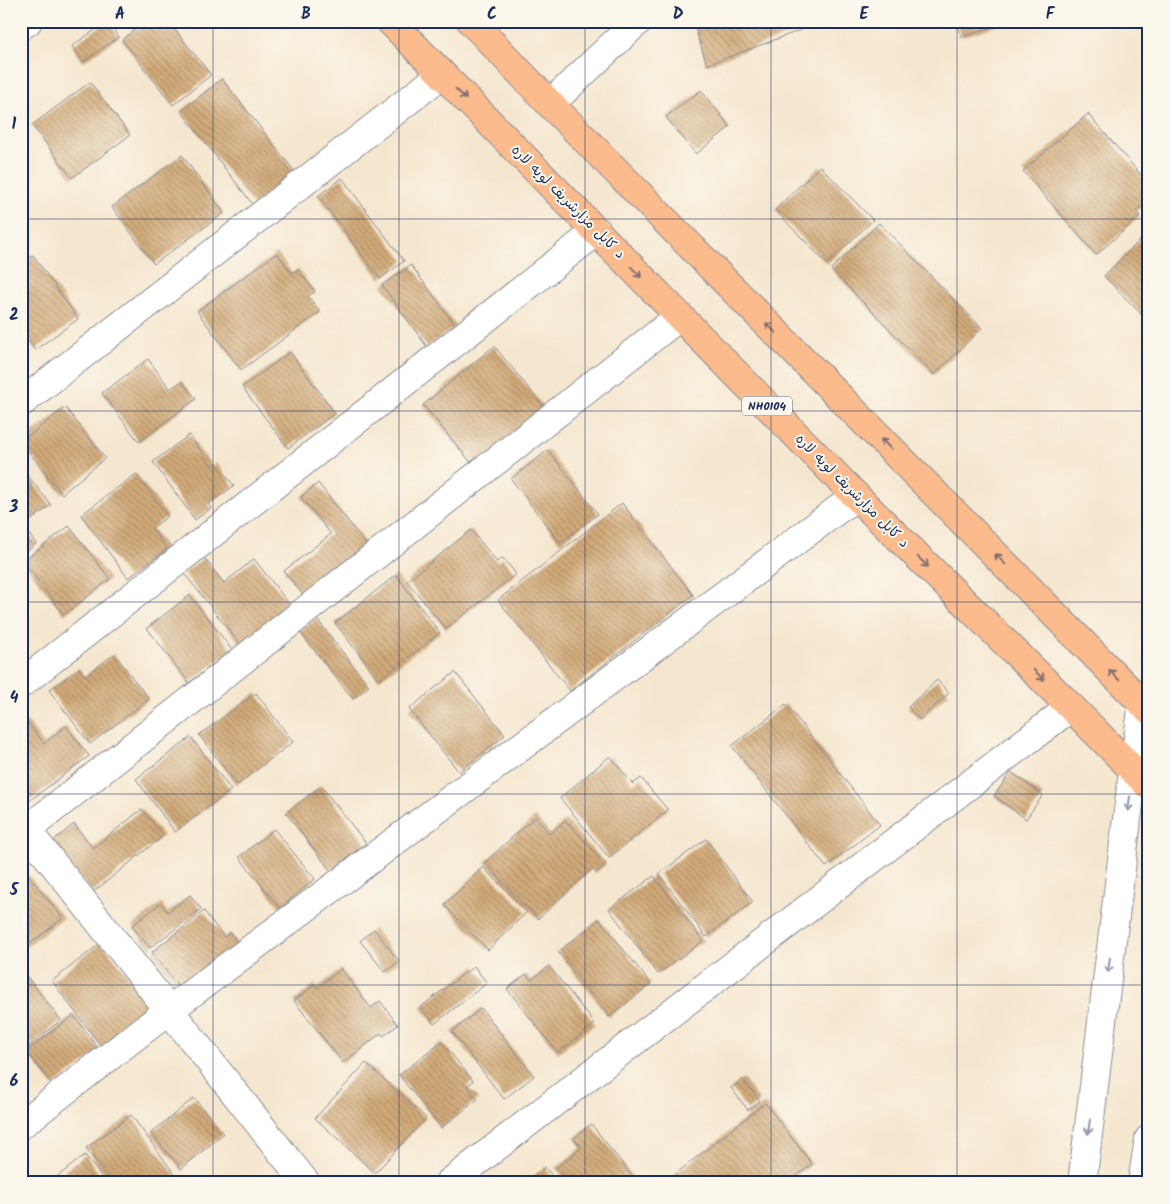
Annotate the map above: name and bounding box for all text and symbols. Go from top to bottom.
text: A [115,2,125,27]
text: B [301,2,311,27]
text: C [487,2,497,27]
text: D [673,2,684,27]
text: E [860,2,870,27]
text: F [1046,2,1056,27]
one-way arrow [454,88,467,100]
text: 1 [12,112,17,137]
street label: د کابل مزارشریف لویه لاره [506,140,630,264]
one-way arrow [630,266,642,278]
text: 2 [9,303,19,328]
one-way arrow [766,323,778,335]
road number: NH0104 [742,396,792,416]
street label: د کابل مزارشریف لویه لاره [790,429,914,553]
one-way arrow [880,438,892,450]
text: 3 [9,495,19,520]
one-way arrow [994,553,1006,566]
one-way arrow [916,555,928,567]
one-way arrow [1033,669,1045,681]
one-way arrow [1108,669,1121,681]
text: 4 [10,686,19,711]
one-way arrow [1124,796,1134,812]
text: 5 [9,878,20,903]
one-way arrow [1104,957,1114,973]
text: 6 [10,1069,19,1094]
one-way arrow [1084,1118,1094,1134]

